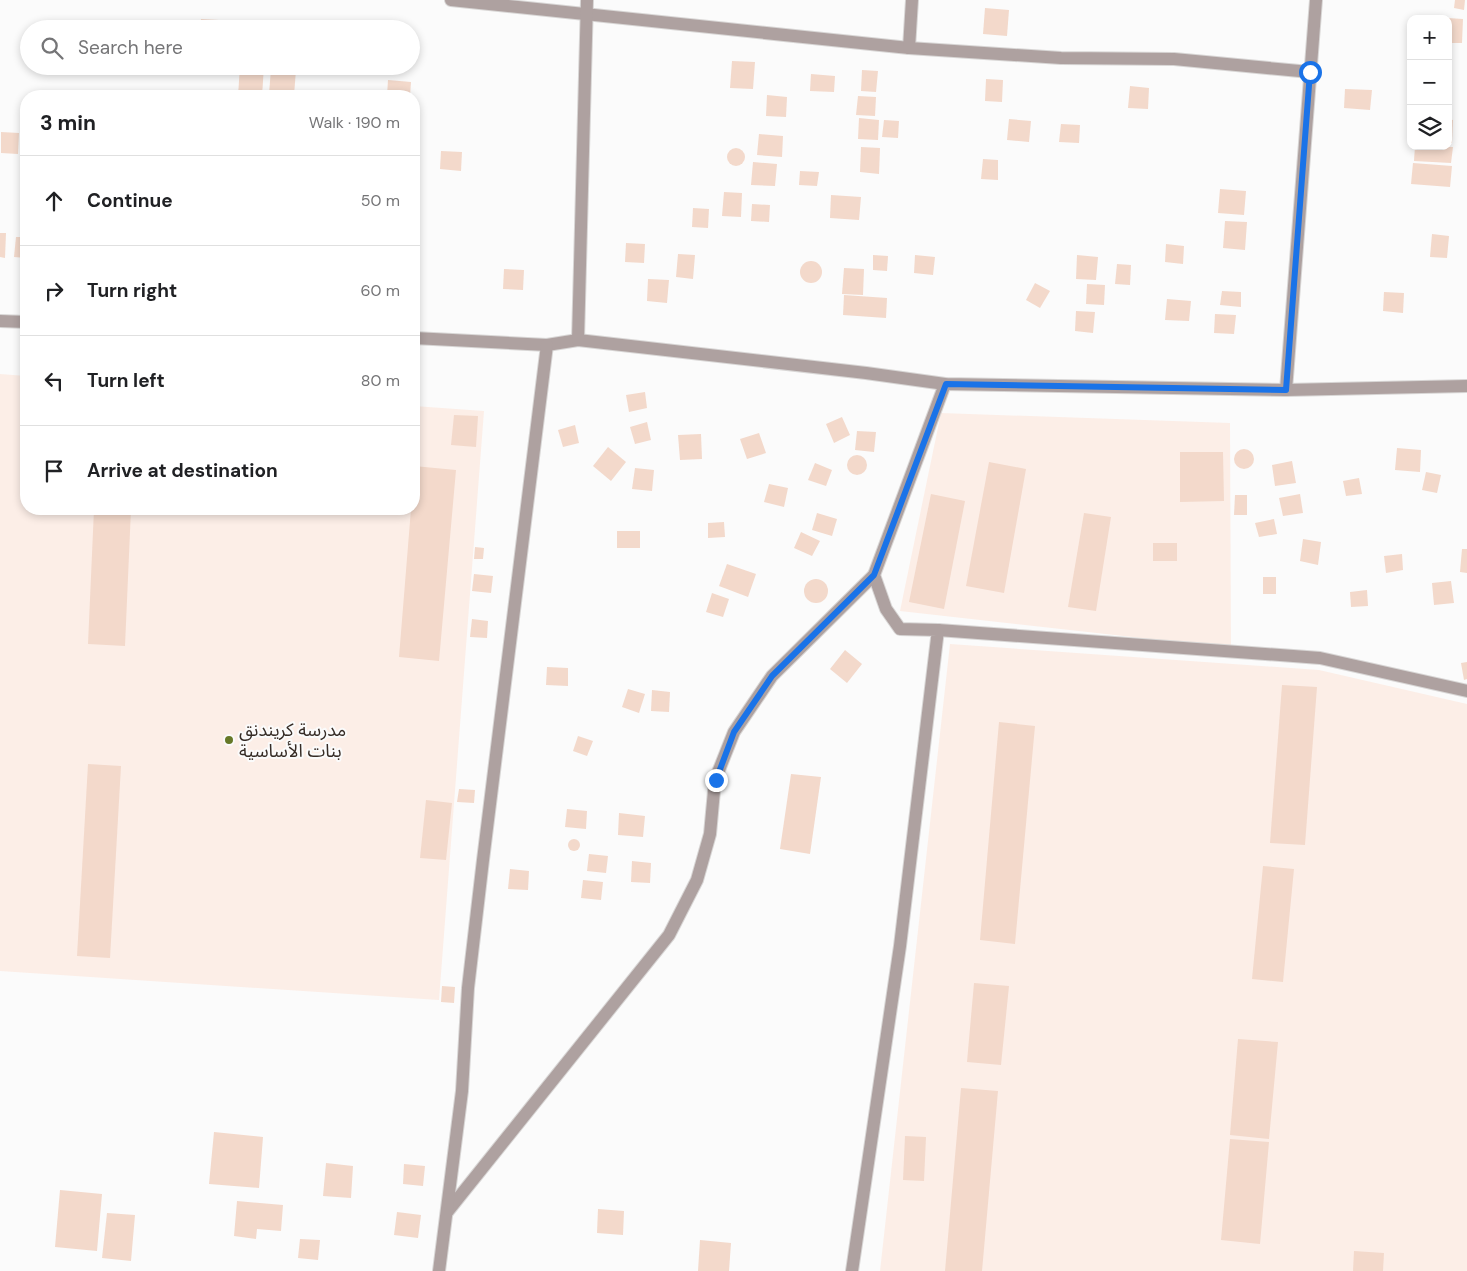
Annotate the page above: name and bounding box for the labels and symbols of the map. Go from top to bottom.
route start [1299,61,1322,84]
place label: مدرسة كريندنق بنات الأساسية [239,718,346,763]
marker: مدرسة كريندنق بنات الأساسية [223,734,235,746]
route end [705,769,728,792]

